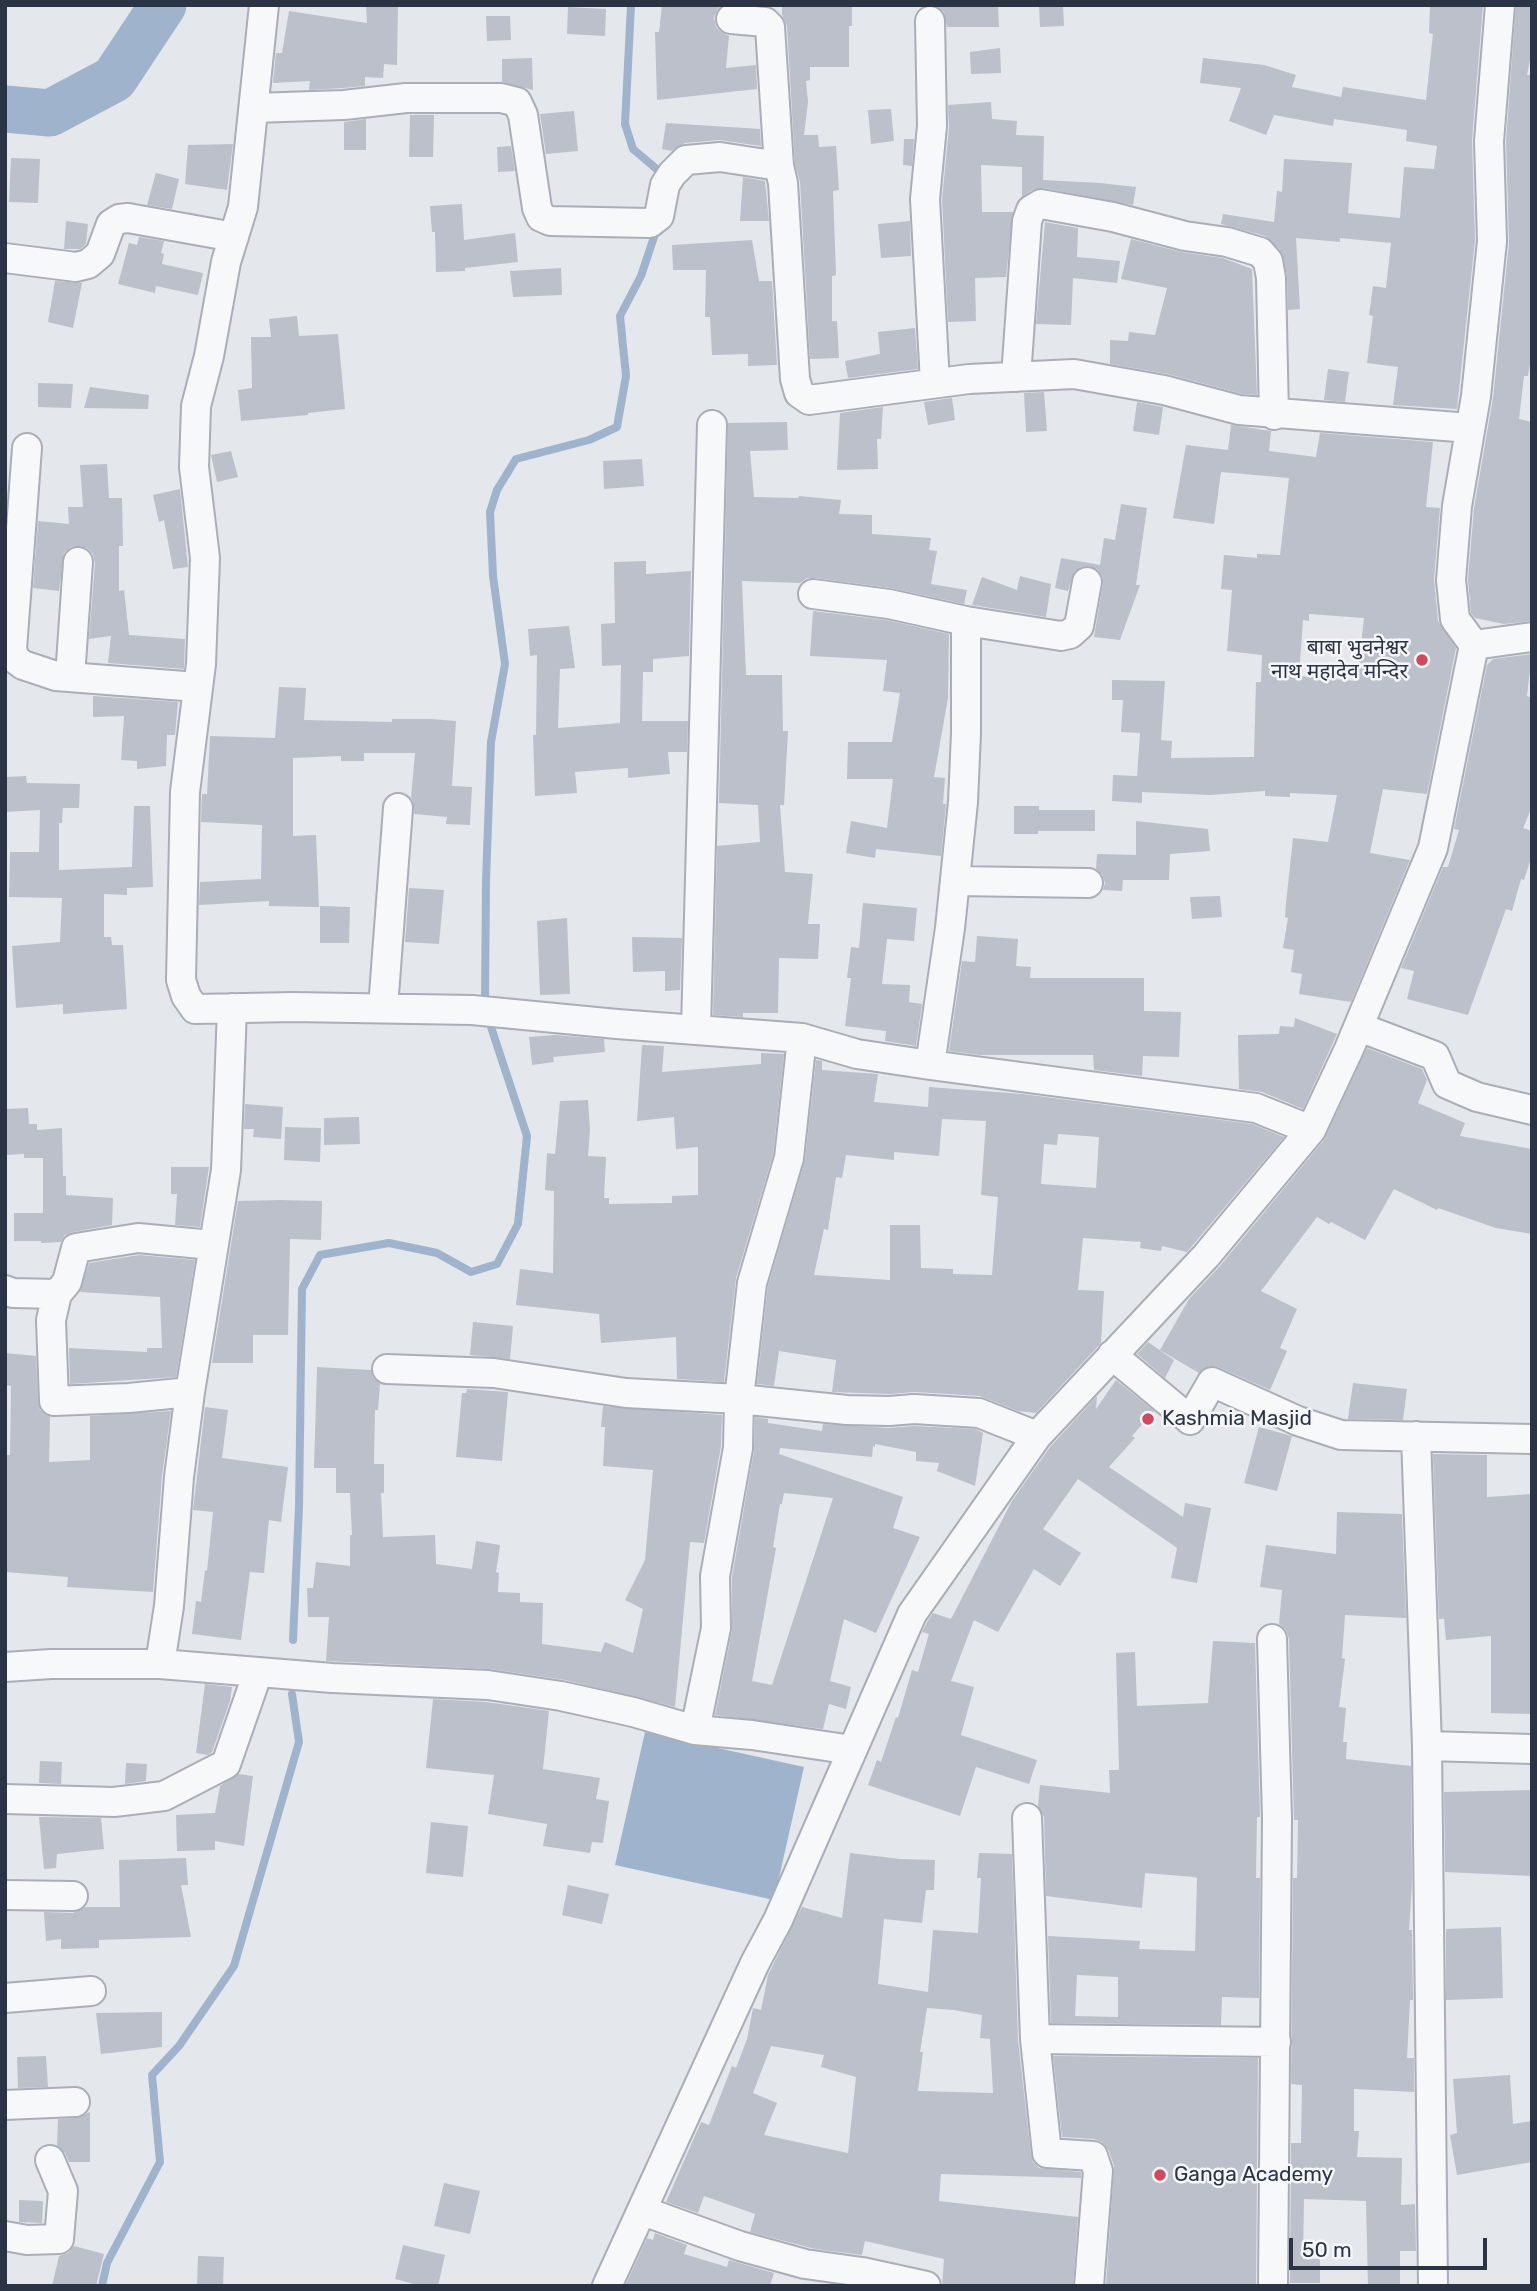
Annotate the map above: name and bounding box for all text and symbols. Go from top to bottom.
place label: बाबा भुवनेश्वर नाथ महादेव मन्दिर [1271,635,1408,685]
marker: बाबा भुवनेश्वर नाथ महादेव मन्दिर [1414,652,1430,668]
place label: Kashmia Masjid [1162,1406,1312,1432]
marker: Kashmia Masjid [1140,1411,1156,1427]
place label: Ganga Academy [1174,2162,1333,2188]
marker: Ganga Academy [1152,2167,1168,2183]
scale bar [1292,2224,1490,2268]
text: 50 m [1302,2237,1352,2262]

